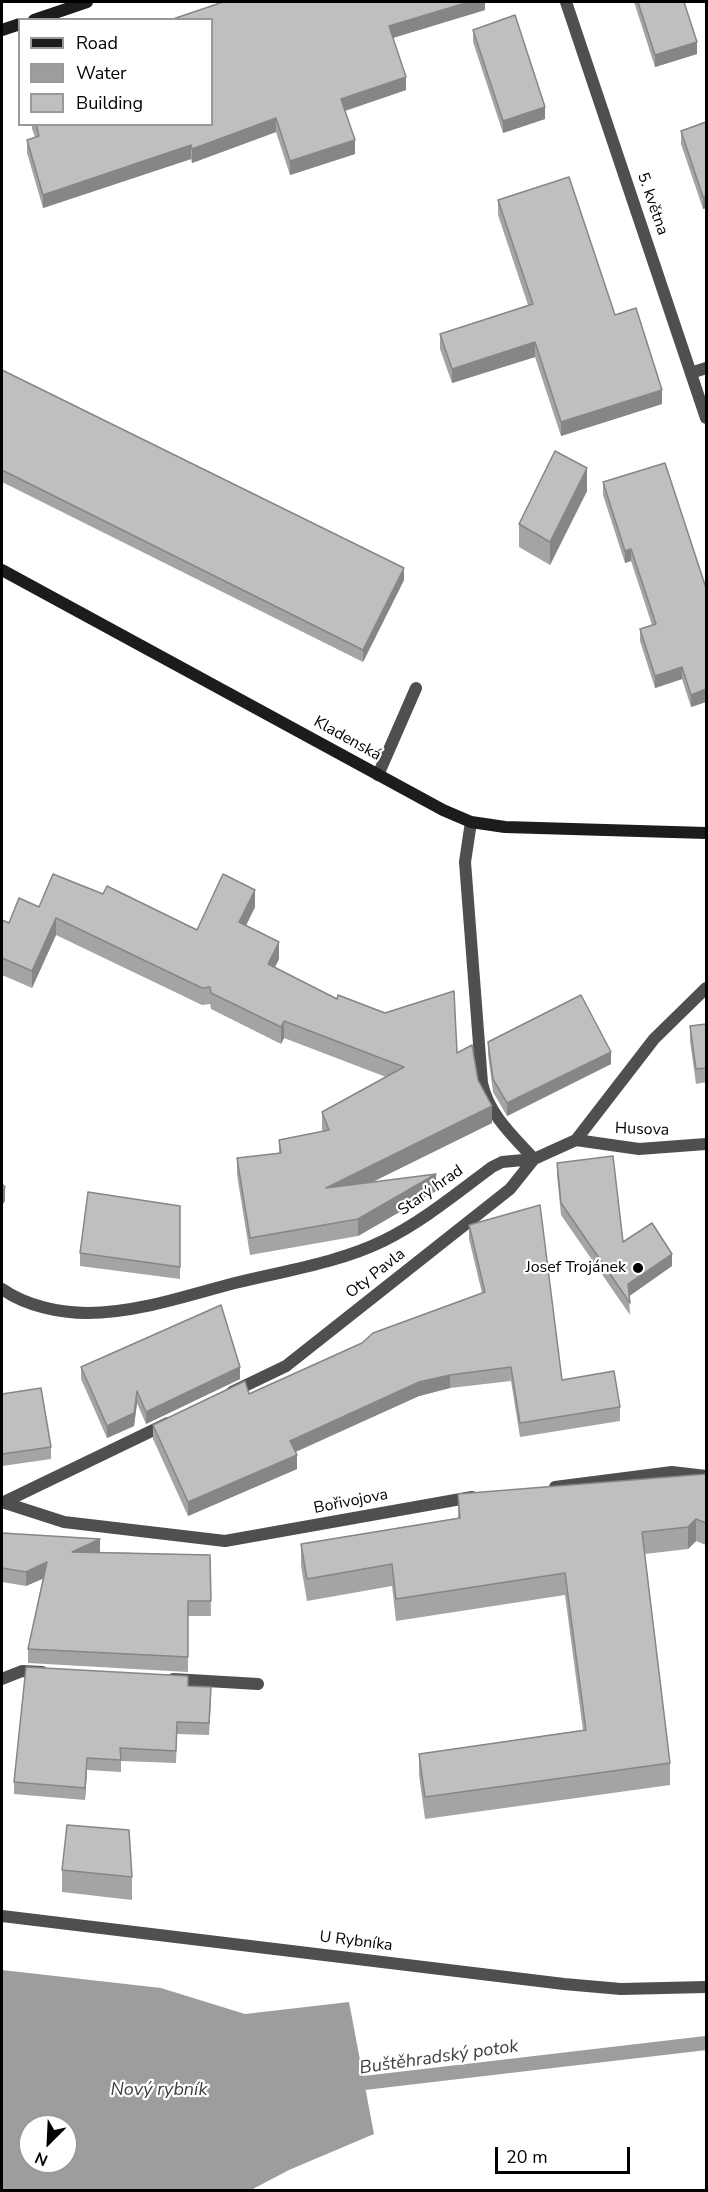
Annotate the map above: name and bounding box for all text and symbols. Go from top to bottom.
legend [18,18,213,126]
text: Road [76,31,118,55]
text: Water [76,61,127,85]
text: Building [76,91,143,115]
street label: 5. května [632,170,672,238]
street label: Kladenská [310,713,384,765]
street label: Husova [615,1119,669,1141]
street label: Starý hrad [395,1162,467,1220]
street label: Oty Pavla [343,1245,409,1303]
place label: Josef Trojánek [525,1258,626,1278]
marker: Josef Trojánek [631,1261,645,1275]
street label: Bořivojova [312,1485,390,1519]
street label: U Rybníka [318,1928,394,1956]
water label: Buštěhradský potok [358,2036,520,2080]
water label: Nový rybník [110,2080,208,2102]
north arrow [18,2114,78,2174]
scale bar [498,2135,633,2173]
text: 20 m [506,2145,548,2169]
text: N [32,2146,51,2171]

